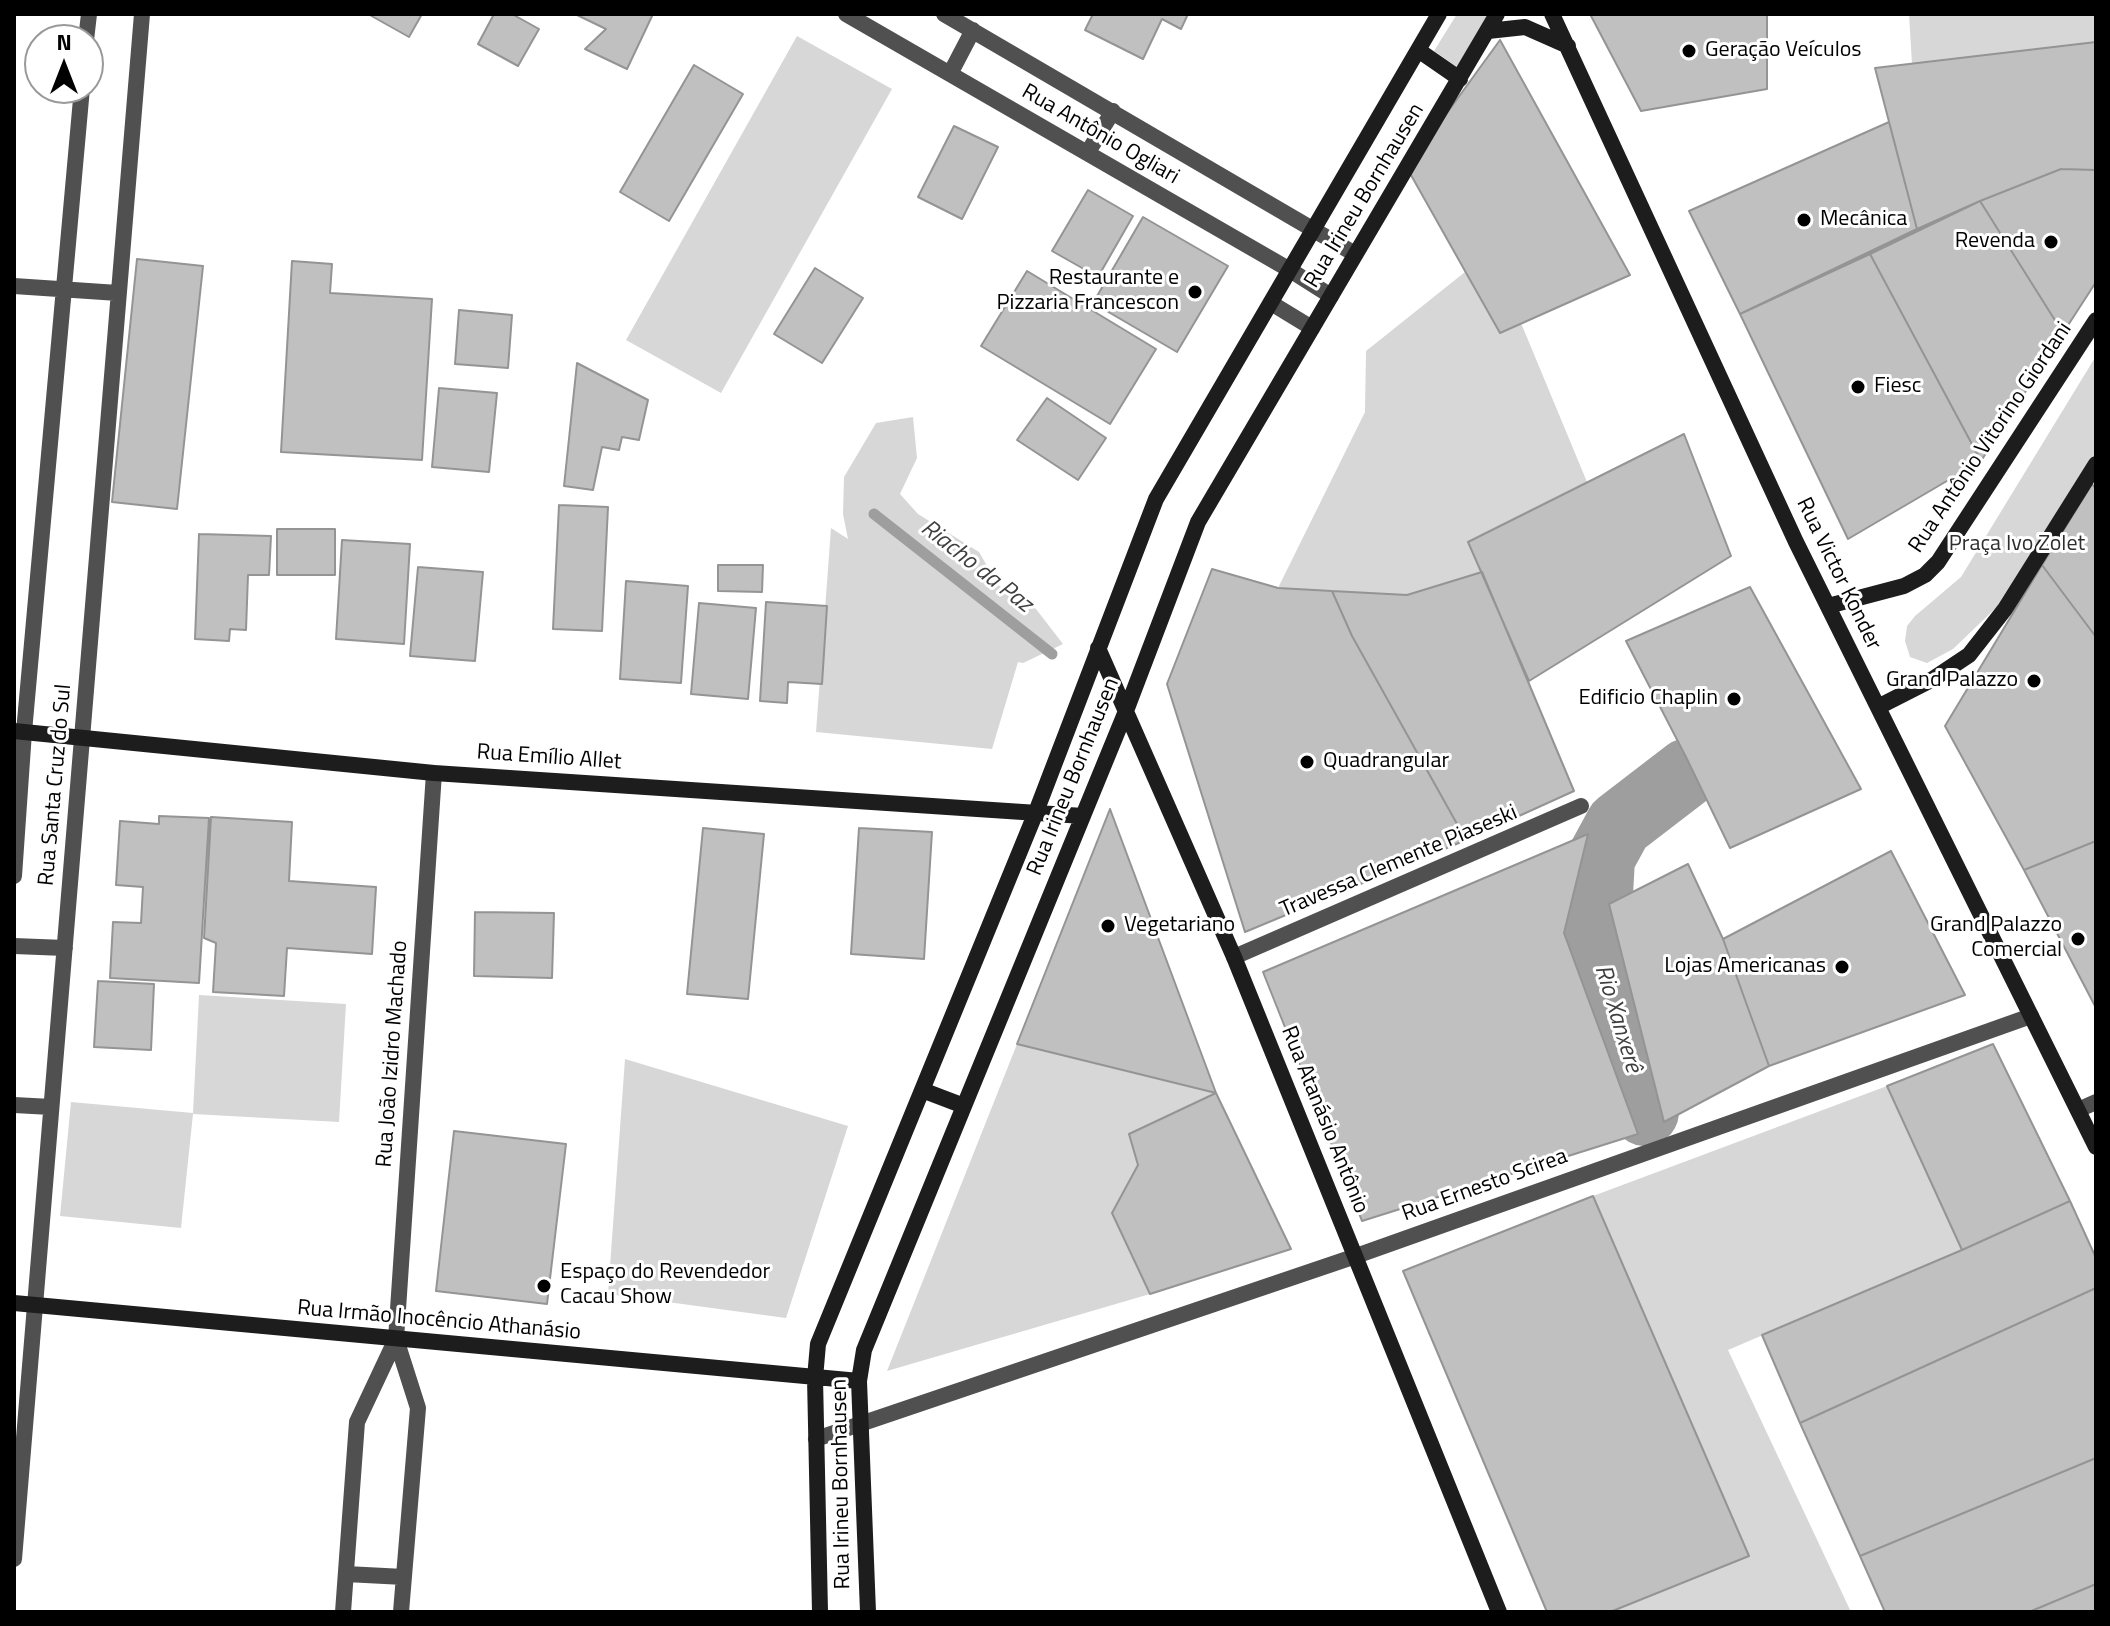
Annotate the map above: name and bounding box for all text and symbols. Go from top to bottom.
north arrow [24,24,104,104]
text: N [56,25,72,59]
place label: Geração Veículos [1705,38,1862,64]
marker: Geração Veículos [1680,42,1698,60]
street label: Rua Antônio Ogliari [1017,79,1183,191]
street label: Rua Irineu Bornhausen [1299,99,1431,293]
place label: Mecânica [1820,207,1907,233]
marker: Mecânica [1795,211,1813,229]
place label: Revenda [1955,229,2035,255]
marker: Revenda [2042,233,2060,251]
place label: Restaurante e Pizzaria Francescon [997,266,1179,318]
marker: Restaurante e Pizzaria Francescon [1186,283,1204,301]
street label: Rua Antônio Vitorino Giordani [1904,318,2078,558]
place label: Fiesc [1874,374,1921,400]
marker: Fiesc [1849,378,1867,396]
street label: Rua Victor Konder [1790,494,1886,654]
water label: Riacho da Paz [914,514,1038,620]
park label: Praça Ivo Zolet [1949,532,2085,558]
place label: Grand Palazzo [1886,668,2018,694]
marker: Grand Palazzo [2025,672,2043,690]
street label: Rua Irineu Bornhausen [1022,674,1126,880]
street label: Rua Santa Cruz do Sul [34,683,78,887]
place label: Edificio Chaplin [1578,686,1718,712]
marker: Edificio Chaplin [1725,690,1743,708]
street label: Rua Emílio Allet [476,740,622,776]
place label: Quadrangular [1323,749,1449,775]
marker: Quadrangular [1298,753,1316,771]
street label: Travessa Clemente Piaseski [1277,800,1521,924]
place label: Vegetariano [1124,913,1235,939]
place label: Grand Palazzo Comercial [1930,913,2062,964]
marker: Vegetariano [1099,917,1117,935]
marker: Grand Palazzo Comercial [2069,930,2087,948]
street label: Rua João Izidro Machado [372,940,414,1168]
place label: Lojas Americanas [1664,954,1826,980]
marker: Lojas Americanas [1833,958,1851,976]
water label: Rio Xanxerê [1587,962,1647,1076]
street label: Rua Atanásio Antônio [1274,1023,1374,1217]
street label: Rua Ernesto Scirea [1399,1144,1571,1228]
place label: Espaço do Revendedor Cacau Show [560,1260,770,1312]
marker: Espaço do Revendedor Cacau Show [535,1277,553,1295]
street label: Rua Irmão Inocêncio Athanásio [296,1295,582,1347]
street label: Rua Irineu Bornhausen [827,1378,857,1590]

